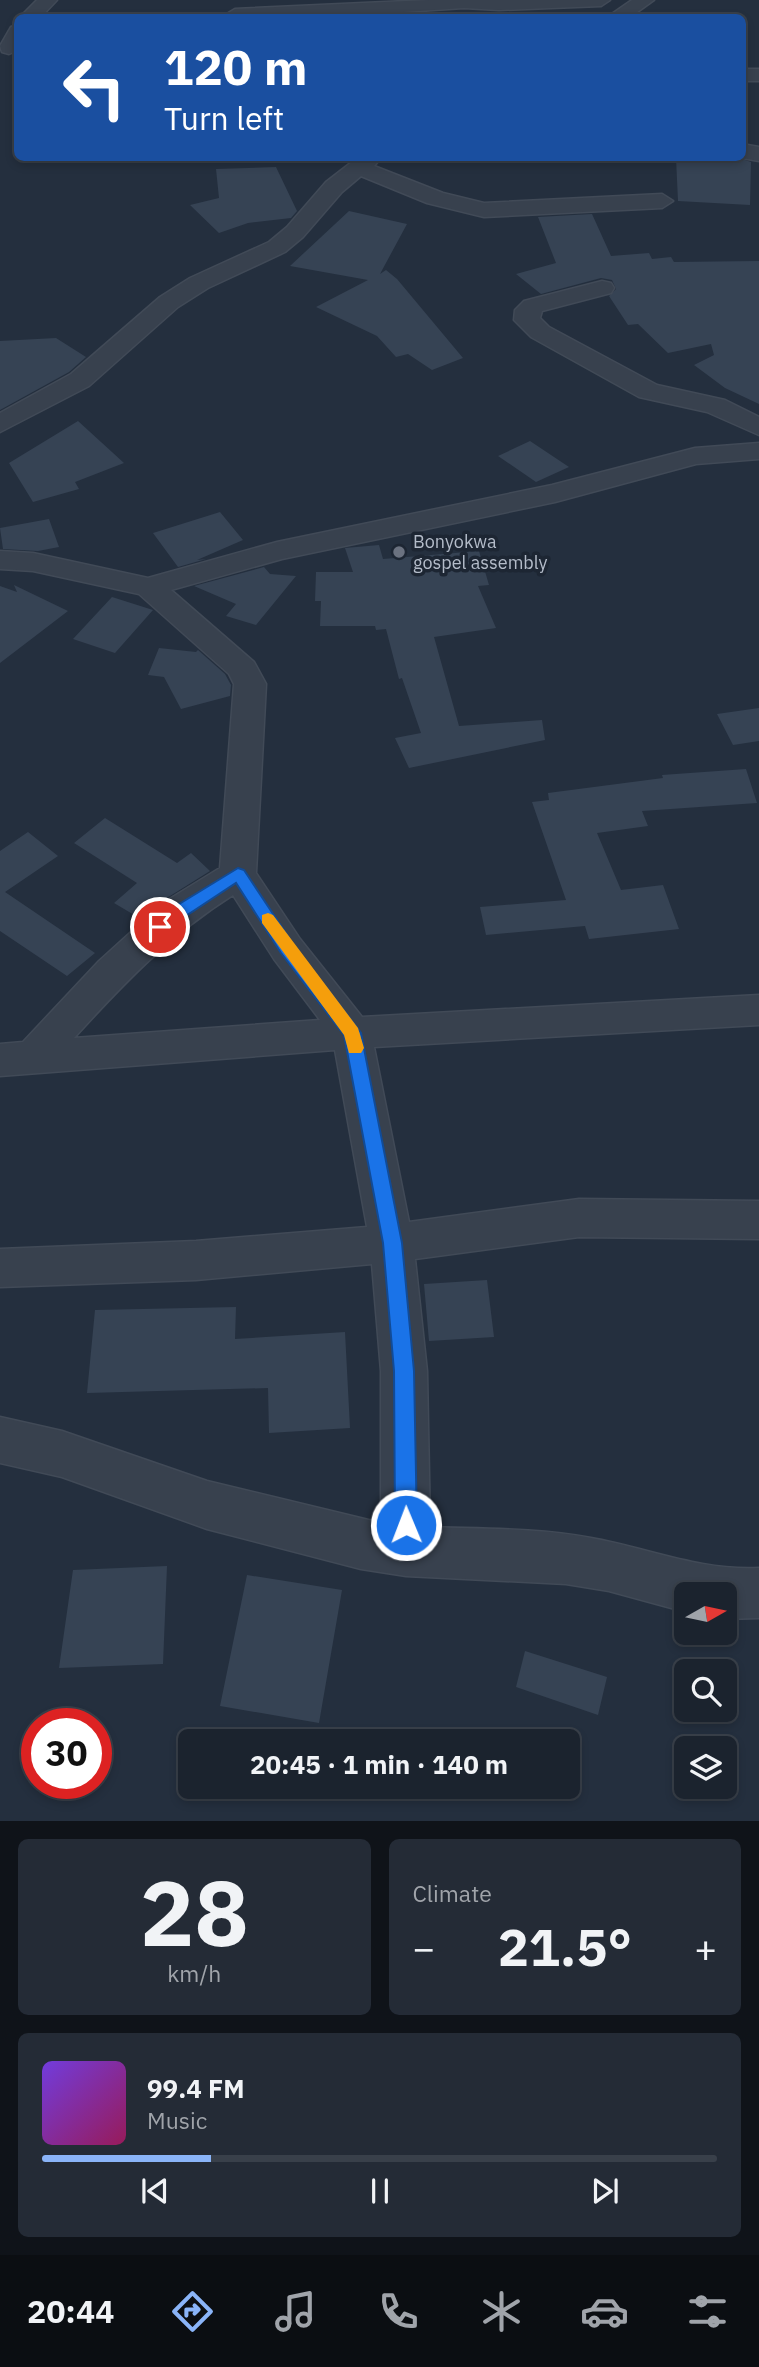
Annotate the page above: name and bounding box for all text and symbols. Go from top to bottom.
text: 120 m [164,35,308,98]
icon: left [49,42,140,133]
text: Turn left [164,97,284,139]
place label: Bonyokwa gospel assembly [413,530,547,574]
marker: Bonyokwa gospel assembly [391,544,407,560]
pin [130,897,190,957]
icon: arrive [141,908,179,946]
position arrow [369,1488,443,1562]
north arrow [674,1582,737,1645]
map controls [674,1582,737,1799]
button: search [674,1659,737,1722]
speed limit sign: 30 [21,1708,112,1799]
button: layers [674,1736,737,1799]
text: 20:45 · 1 min · 140 m [250,1747,508,1781]
text: 28 [140,1853,249,1971]
text: Climate [413,1878,492,1908]
text: 21.5° [498,1913,632,1980]
text: − [413,1923,435,1972]
text: + [694,1923,717,1972]
text: km/h [167,1958,221,1988]
text: 99.4 FM [147,2071,245,2105]
text: Music [147,2105,207,2135]
icon: previous [136,2172,174,2210]
icon: pause [361,2172,399,2210]
icon: next [586,2172,624,2210]
icon: directions [168,2287,217,2336]
icon: music [271,2287,320,2336]
icon: phone [374,2287,423,2336]
icon: climate [477,2287,526,2336]
icon: car [580,2287,629,2336]
icon: filters [683,2287,732,2336]
text: 20:44 [27,2290,114,2332]

